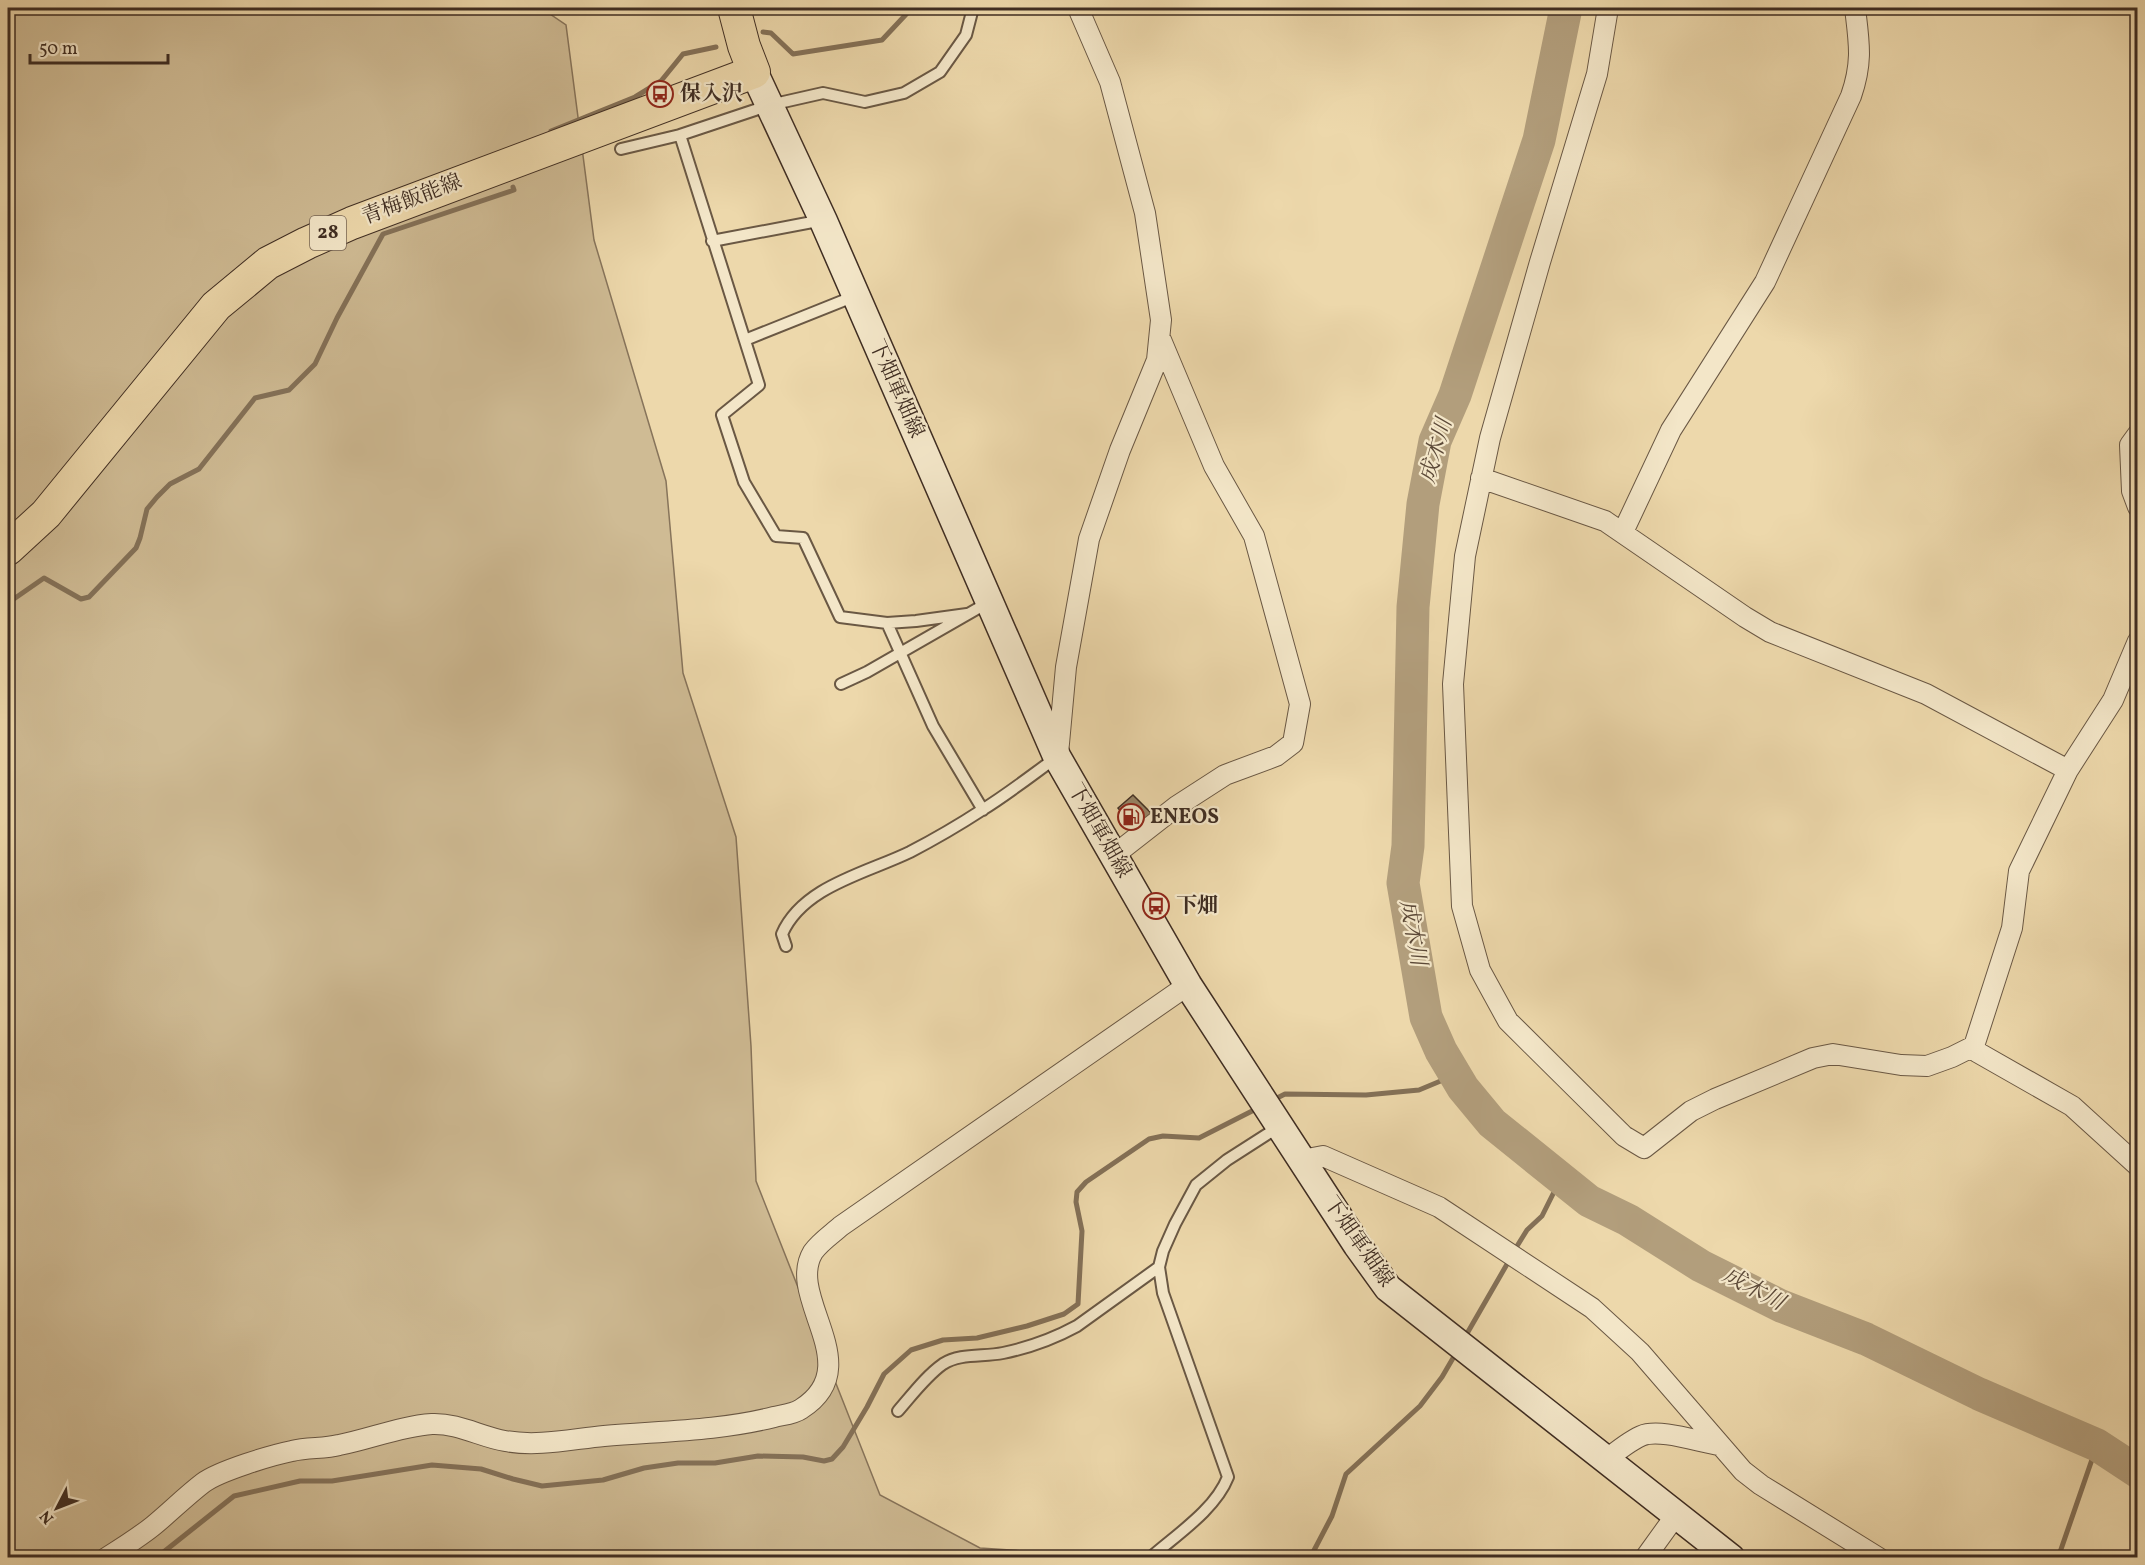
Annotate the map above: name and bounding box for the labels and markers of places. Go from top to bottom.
bus stop icon: 保入沢 [645,79,675,109]
place label: 保入沢 [680,80,743,109]
fuel station icon: ENEOS [1116,802,1146,832]
place label: ENEOS [1150,803,1219,832]
bus stop icon: 下畑 [1141,891,1171,921]
place label: 下畑 [1176,892,1218,921]

